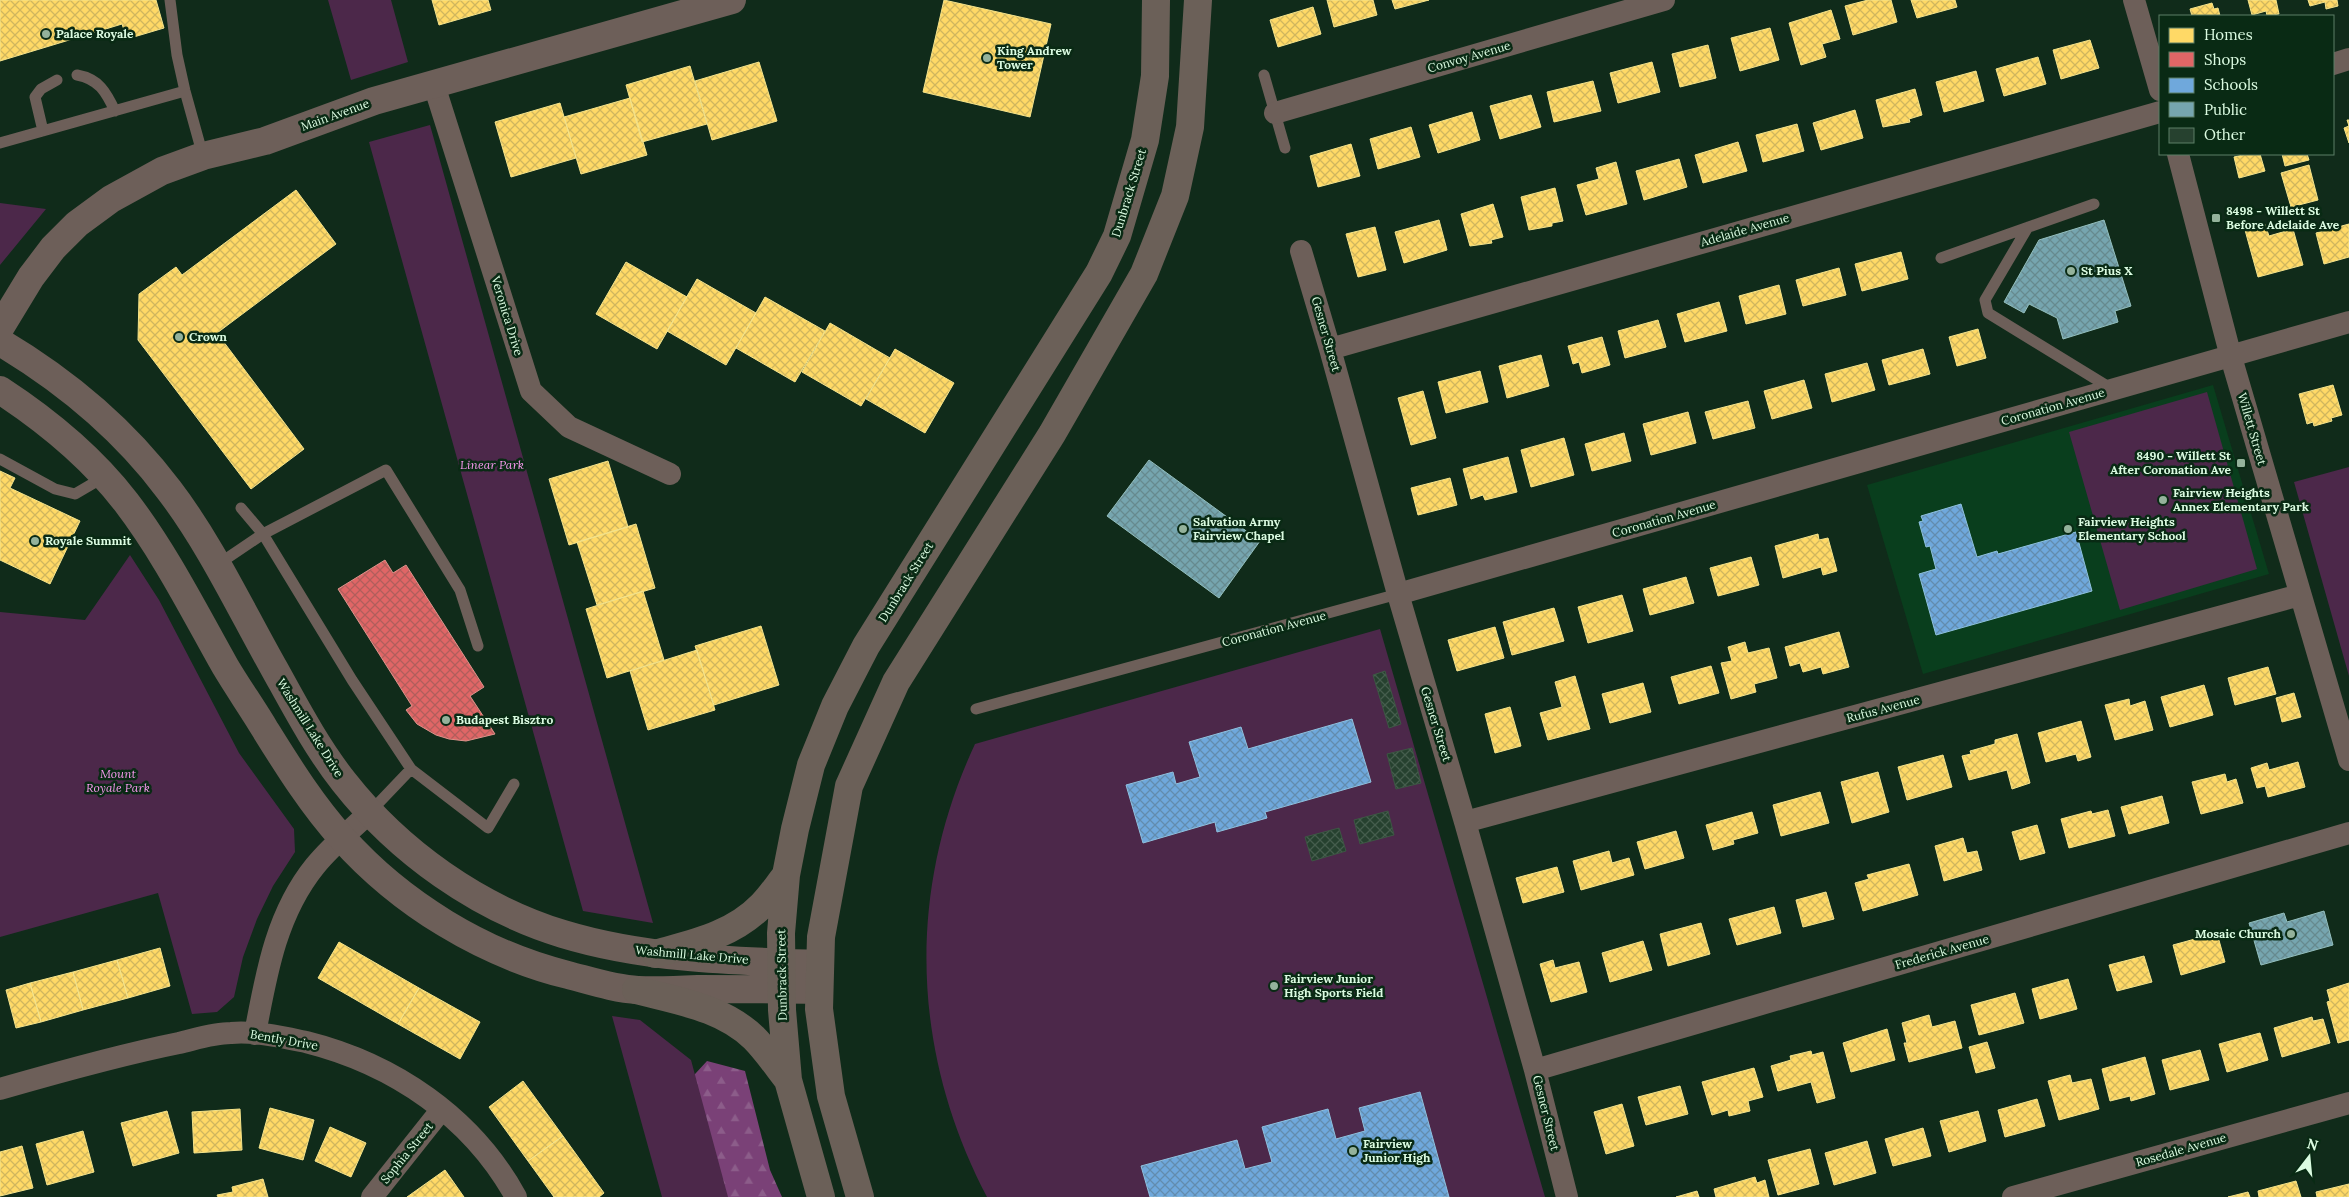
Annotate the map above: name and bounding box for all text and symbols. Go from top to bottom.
legend [2159,15,2334,155]
text: Homes [2204,25,2253,44]
place label: Palace Royale [56,26,134,41]
marker: Palace Royale [40,28,52,40]
street label: Convoy Avenue [1426,37,1513,76]
place label: King Andrew Tower [997,43,1072,72]
text: Shops [2204,50,2246,69]
marker: King Andrew Tower [981,52,993,64]
text: Schools [2204,75,2258,94]
street label: Main Avenue [299,95,372,134]
text: Public [2204,100,2247,119]
text: Other [2204,125,2246,144]
street label: Dunbrack Street [1108,146,1149,239]
place label: 8498 - Willett St Before Adelaide Ave [2226,203,2340,232]
street label: Adelaide Avenue [1698,210,1791,250]
marker: 8498 - Willett St Before Adelaide Ave [2210,212,2222,224]
place label: St Pius X [2081,263,2133,278]
marker: St Pius X [2065,265,2077,277]
street label: Veronica Drive [488,273,527,358]
street label: Gesner Street [1309,295,1344,373]
place label: Crown [189,329,227,344]
marker: Crown [173,331,185,343]
street label: Coronation Avenue [1999,384,2107,428]
street label: Willett Street [2235,391,2270,467]
place label: 8490 - Willett St After Coronation Ave [2110,448,2232,477]
park label: Linear Park [460,457,524,472]
marker: 8490 - Willett St After Coronation Ave [2235,457,2247,469]
place label: Fairview Heights Annex Elementary Park [2173,485,2309,514]
marker: Fairview Heights Annex Elementary Park [2157,494,2169,506]
street label: Coronation Avenue [1610,496,1718,540]
place label: Salvation Army Fairview Chapel [1193,514,1285,543]
place label: Fairview Heights Elementary School [2078,514,2186,543]
marker: Salvation Army Fairview Chapel [1177,523,1189,535]
marker: Fairview Heights Elementary School [2062,523,2074,535]
place label: Royale Summit [45,533,132,548]
marker: Royale Summit [29,535,41,547]
street label: Dunbrack Street [875,539,936,625]
street label: Coronation Avenue [1220,607,1328,650]
street label: Washmill Lake Drive [274,676,347,780]
street label: Gesner Street [1418,685,1455,763]
street label: Rufus Avenue [1845,691,1922,726]
place label: Budapest Bisztro [456,712,553,727]
marker: Budapest Bisztro [440,714,452,726]
park label: Mount Royale Park [86,766,150,795]
place label: Mosaic Church [2195,926,2282,941]
marker: Mosaic Church [2285,928,2297,940]
street label: Dunbrack Street [773,929,790,1021]
street label: Frederick Avenue [1893,931,1991,972]
street label: Washmill Lake Drive [635,942,750,967]
place label: Fairview Junior High Sports Field [1284,971,1383,1000]
marker: Fairview Junior High Sports Field [1268,980,1280,992]
street label: Bently Drive [249,1026,320,1053]
street label: Gesner Street [1530,1074,1563,1153]
street label: Sophia Street [377,1119,436,1187]
street label: Rosedale Avenue [2134,1129,2228,1170]
north arrow [2284,1132,2334,1182]
text: N [2305,1134,2320,1155]
place label: Fairview Junior High [1363,1136,1431,1165]
marker: Fairview Junior High [1347,1145,1359,1157]

